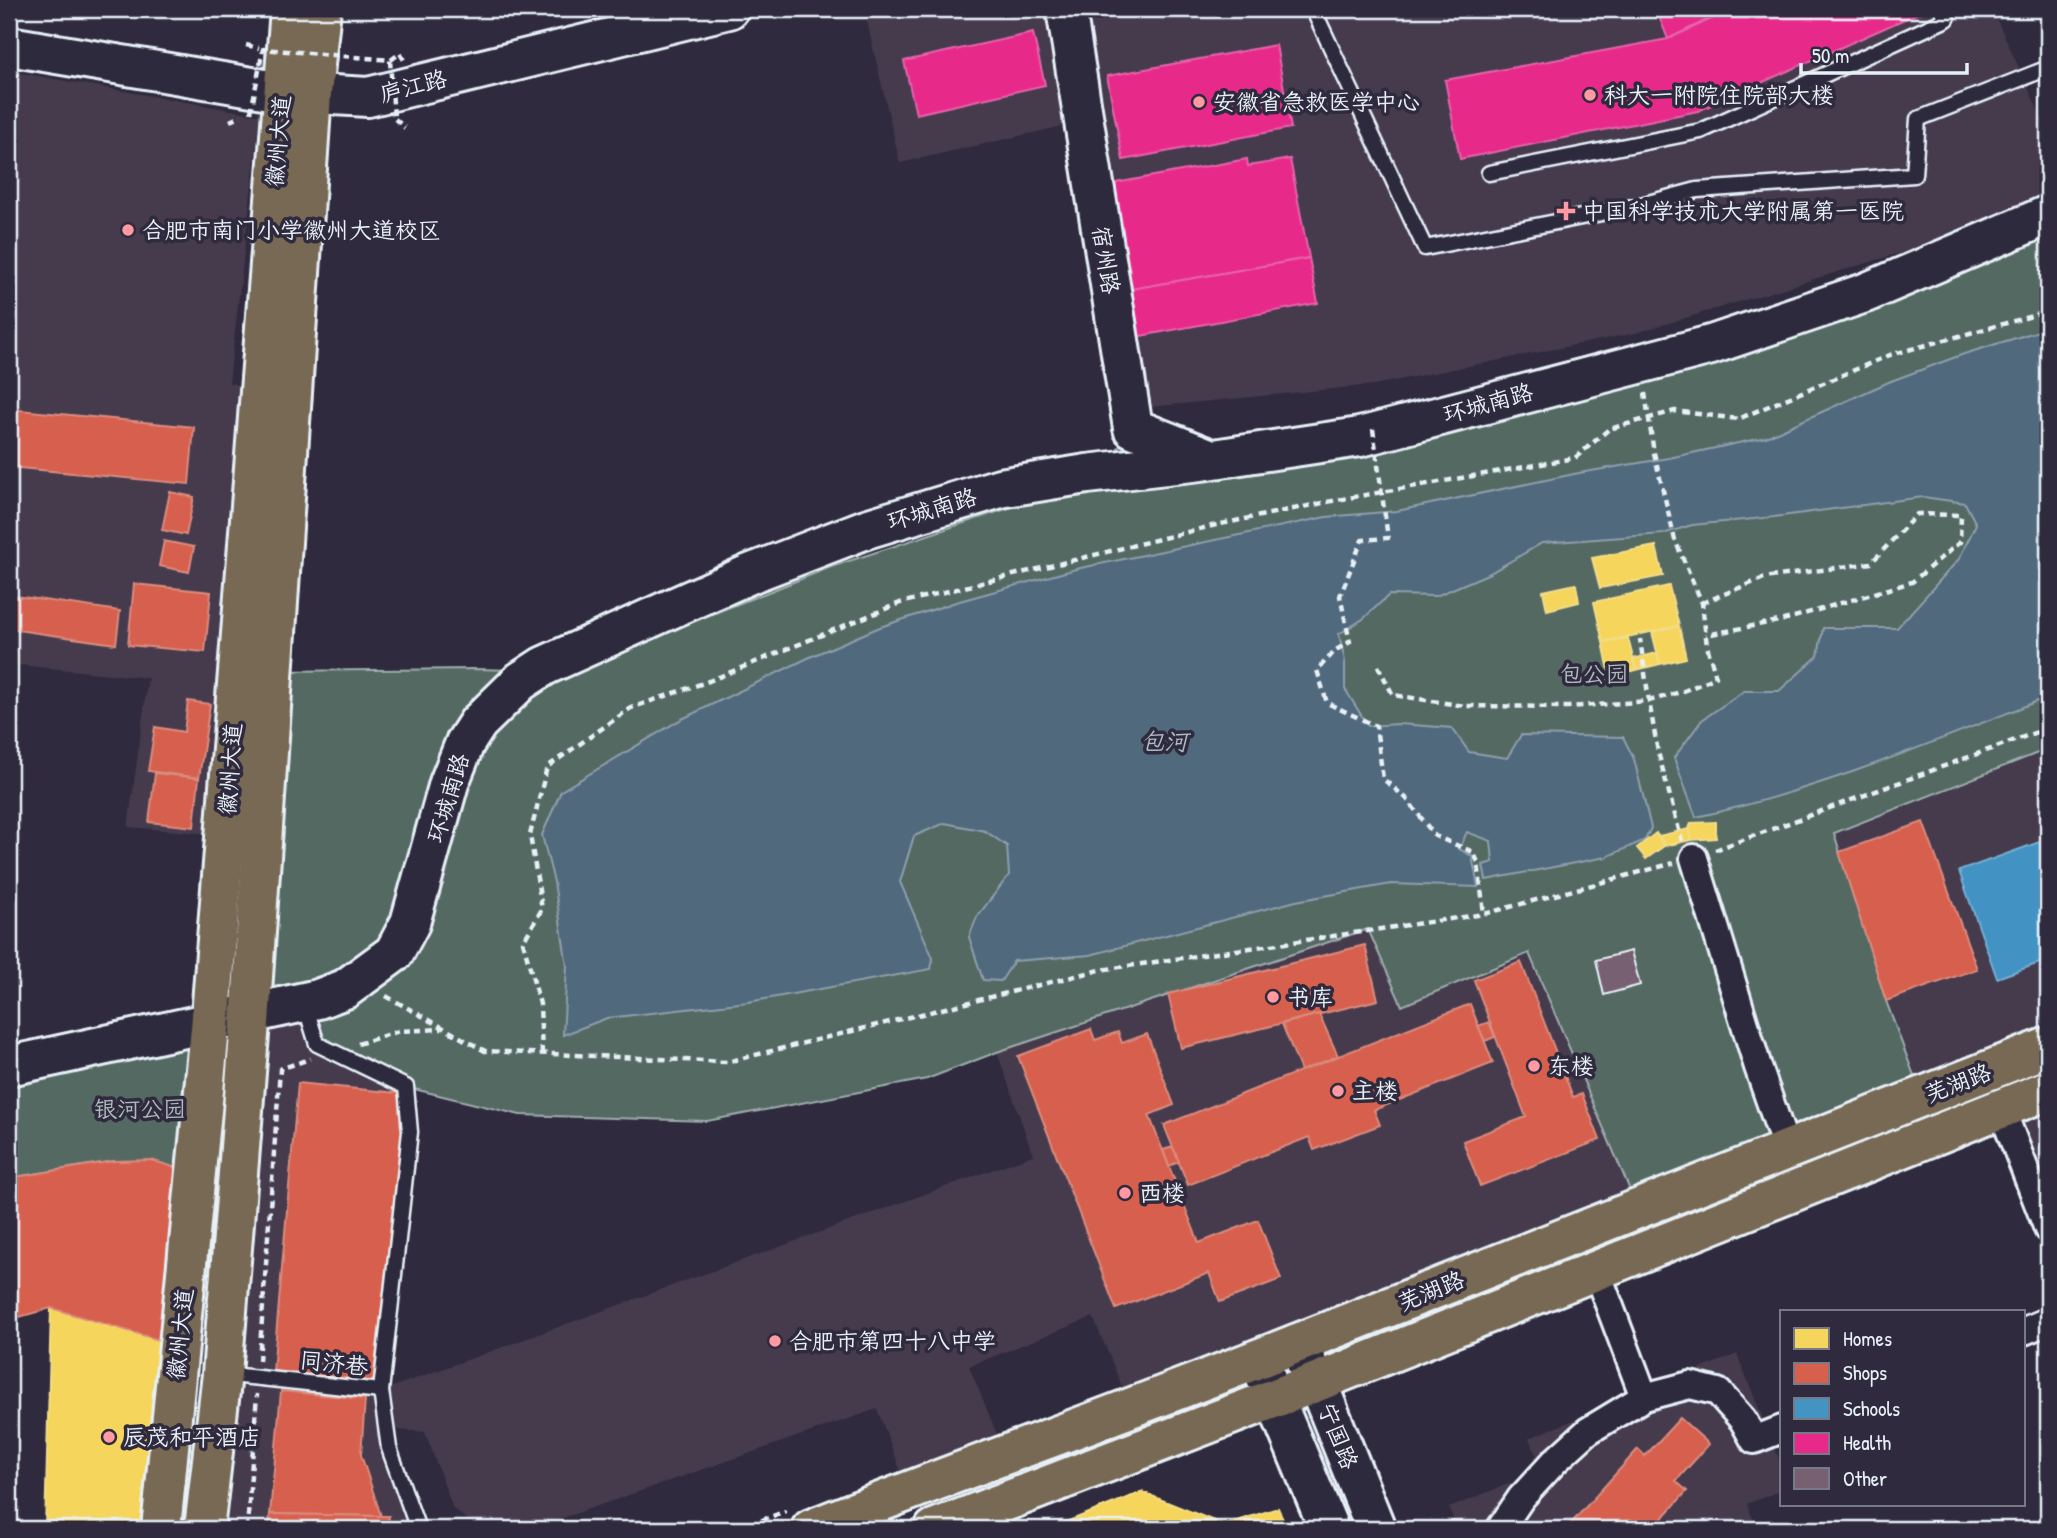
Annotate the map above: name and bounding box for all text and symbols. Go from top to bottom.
scale bar [1801,32,1968,76]
text: 50 m [1812,41,1849,70]
street label: 庐江路 [376,62,450,109]
place label: 科大一附院住院部大楼 [1604,79,1834,110]
place label: 安徽省急救医学中心 [1213,86,1420,117]
marker: 科大一附院住院部大楼 [1582,87,1598,103]
street label: 徽州大道 [258,94,297,188]
marker: 安徽省急救医学中心 [1191,94,1207,110]
place label: 中国科学技术大学附属第一医院 [1582,195,1904,226]
marker: 中国科学技术大学附属第一医院 [1556,201,1576,221]
place label: 合肥市南门小学徽州大道校区 [142,214,441,245]
marker: 合肥市南门小学徽州大道校区 [120,222,136,238]
street label: 宿州路 [1086,223,1127,296]
street label: 环城南路 [1439,376,1536,429]
street label: 环城南路 [883,480,980,537]
park label: 包公园 [1560,658,1629,689]
street label: 徽州大道 [211,722,248,816]
water label: 包河 [1140,725,1192,757]
street label: 环城南路 [419,749,476,846]
place label: 书库 [1287,981,1333,1012]
marker: 书库 [1265,989,1281,1005]
place label: 东楼 [1548,1050,1594,1081]
street label: 芜湖路 [1920,1056,1996,1109]
marker: 东楼 [1526,1058,1542,1074]
place label: 主楼 [1352,1075,1398,1106]
marker: 主楼 [1330,1083,1346,1099]
park label: 银河公园 [94,1093,186,1124]
place label: 西楼 [1139,1177,1185,1208]
marker: 西楼 [1117,1185,1133,1201]
street label: 芜湖路 [1393,1263,1469,1318]
street label: 徽州大道 [159,1287,200,1381]
legend [1780,1310,2025,1506]
text: Homes [1843,1324,1892,1353]
place label: 合肥市第四十八中学 [789,1325,996,1356]
marker: 合肥市第四十八中学 [767,1333,783,1349]
street label: 同济巷 [298,1343,371,1382]
text: Shops [1843,1358,1887,1387]
text: Schools [1843,1394,1900,1423]
street label: 宁国路 [1311,1398,1366,1474]
place label: 辰茂和平酒店 [123,1421,261,1452]
text: Health [1843,1428,1891,1457]
marker: 辰茂和平酒店 [101,1429,117,1445]
text: Other [1843,1464,1887,1493]

